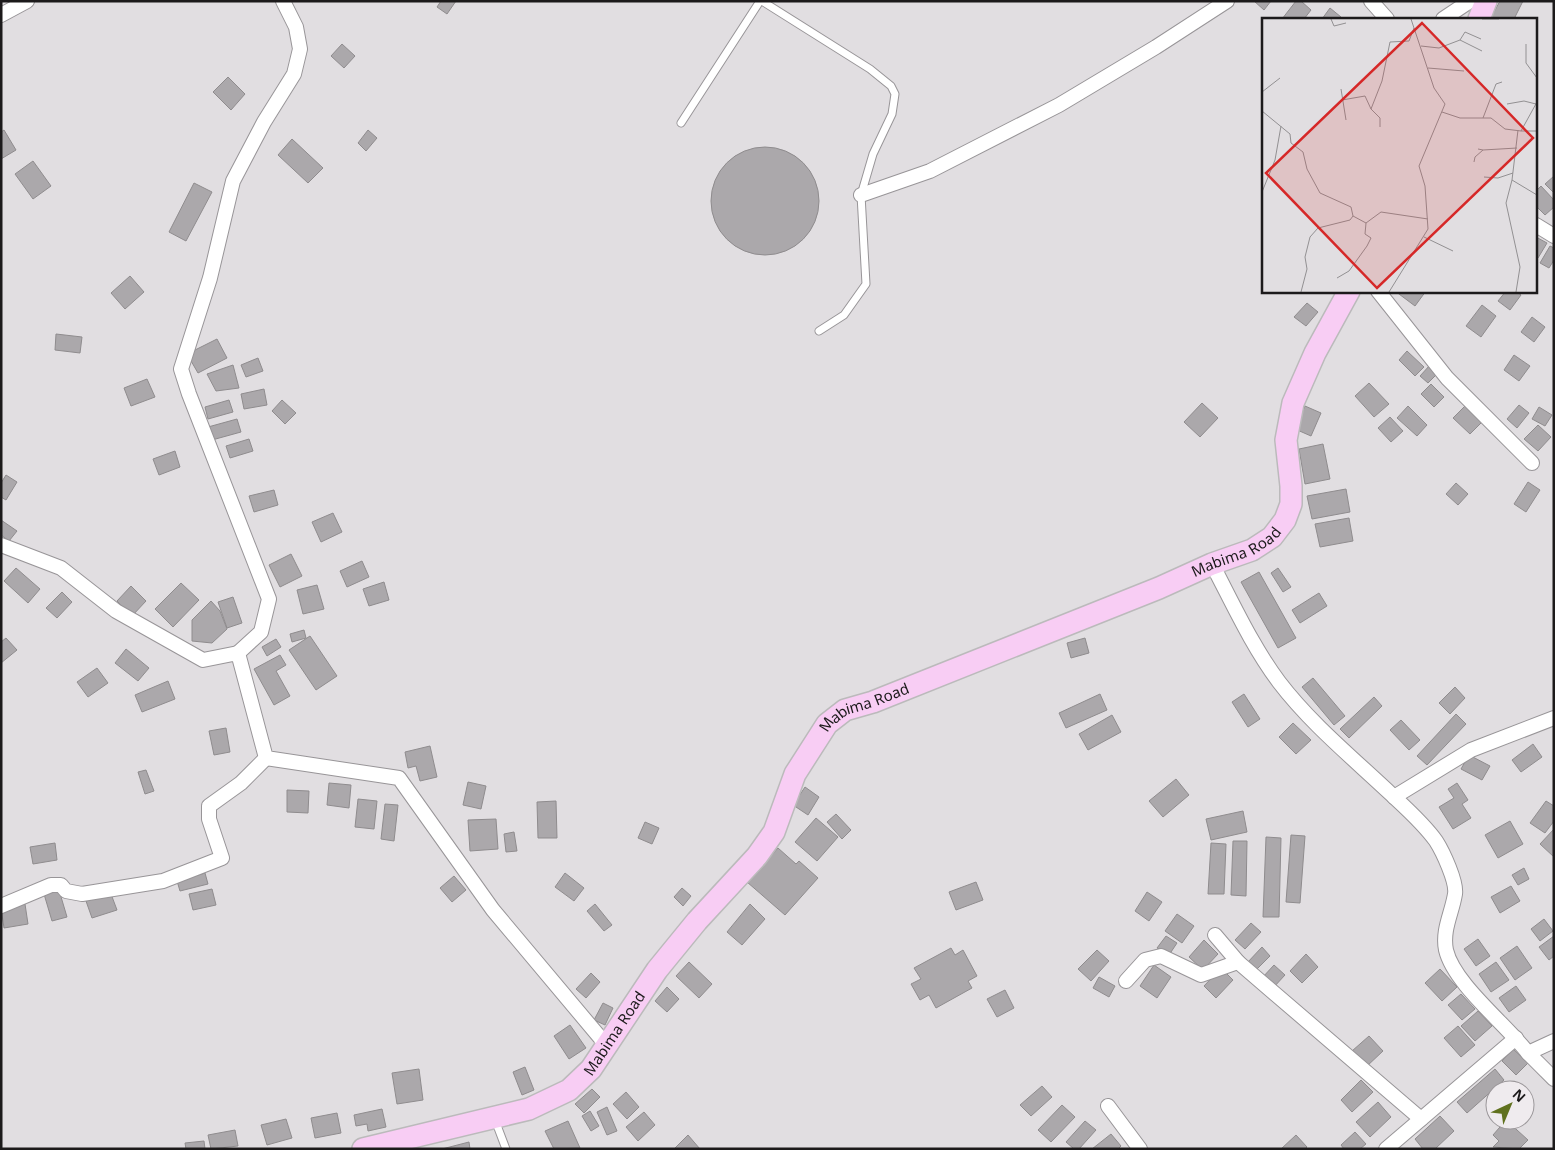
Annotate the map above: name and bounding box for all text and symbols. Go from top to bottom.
inset map [1262,18,1538,292]
street label: Mabima Road [1188,522,1285,581]
street label: Mabima Road [814,678,912,735]
street label: Mabima Road [578,987,649,1079]
north arrow [1485,1080,1535,1130]
text: N [1509,1084,1530,1106]

